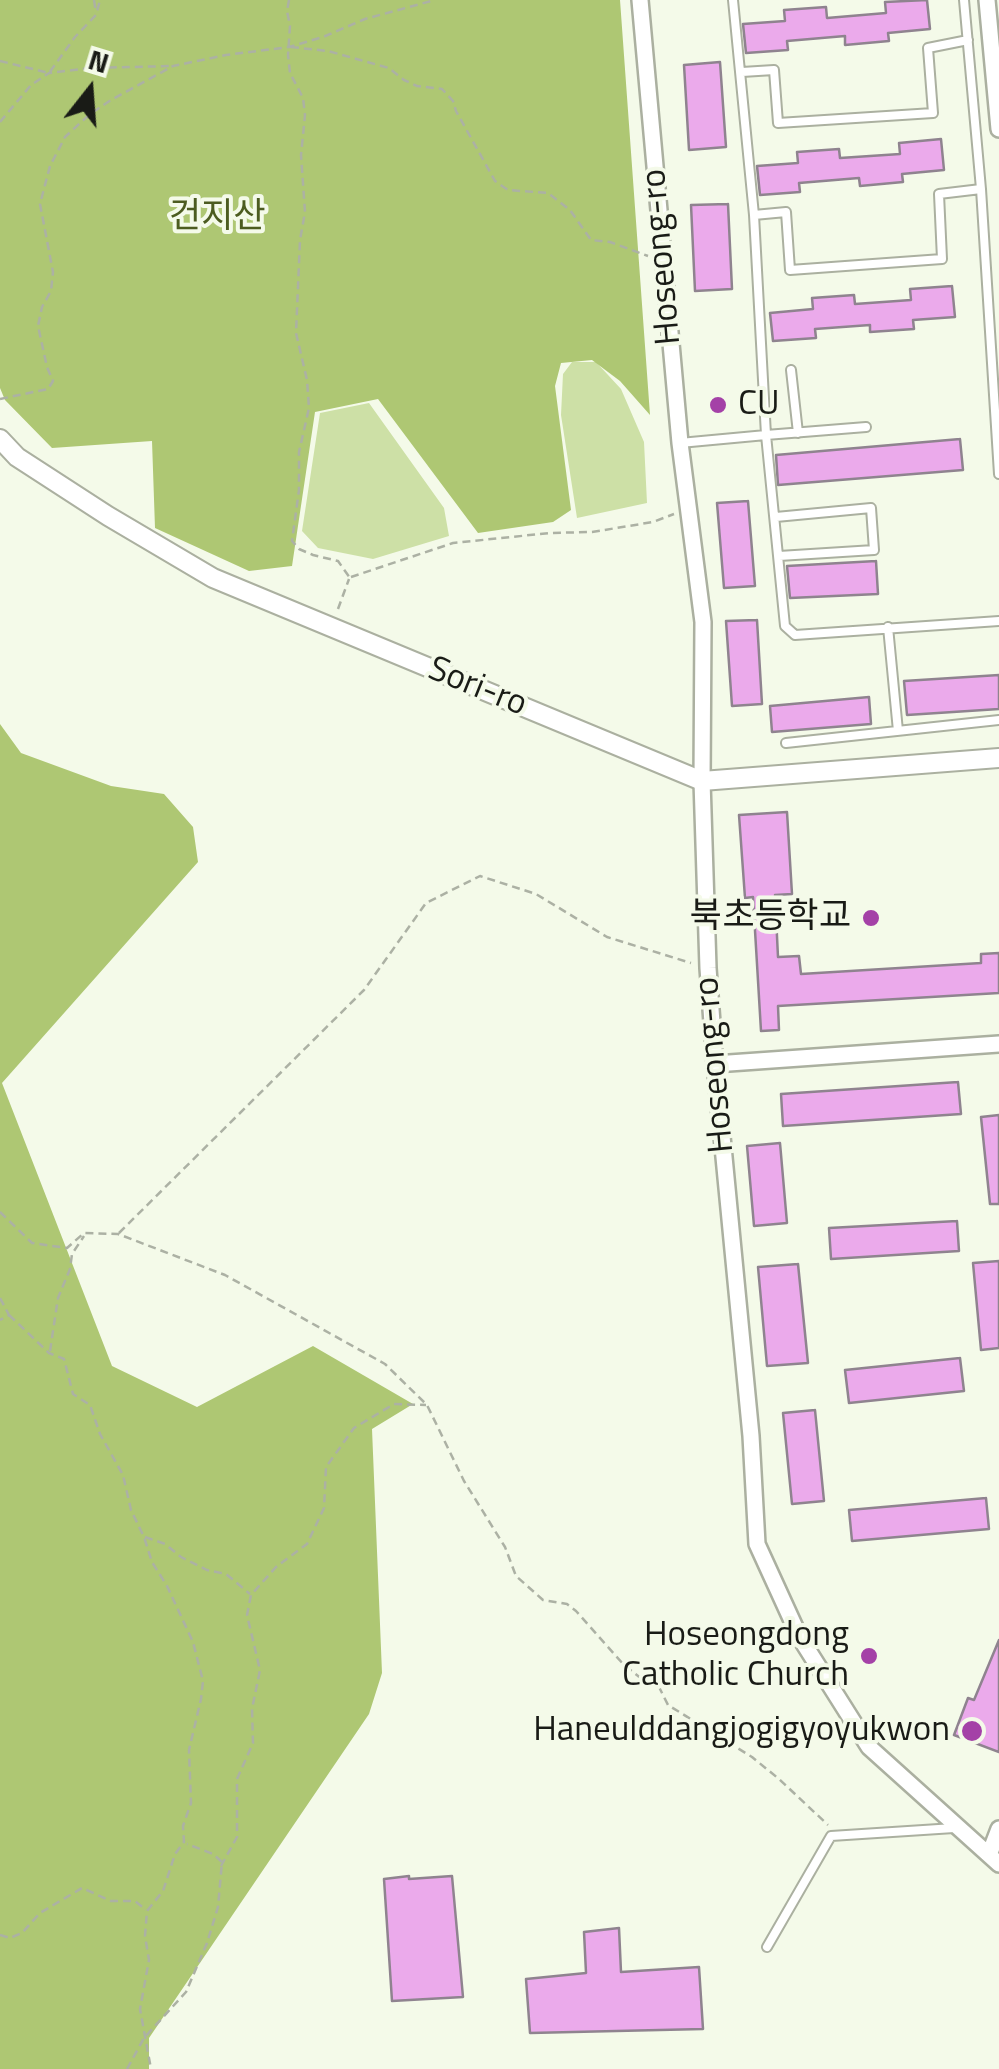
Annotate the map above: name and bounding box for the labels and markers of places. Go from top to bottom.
place label: CU [738,384,780,426]
marker: CU [707,394,729,416]
place label: 북초등학교 [690,897,851,939]
marker: 북초등학교 [860,907,882,929]
place label: Hoseongdong Catholic Church [622,1615,849,1697]
marker: Hoseongdong Catholic Church [858,1645,880,1667]
place label: Haneulddangjogigyoyukwon [533,1710,950,1752]
marker: Haneulddangjogigyoyukwon [959,1718,985,1744]

